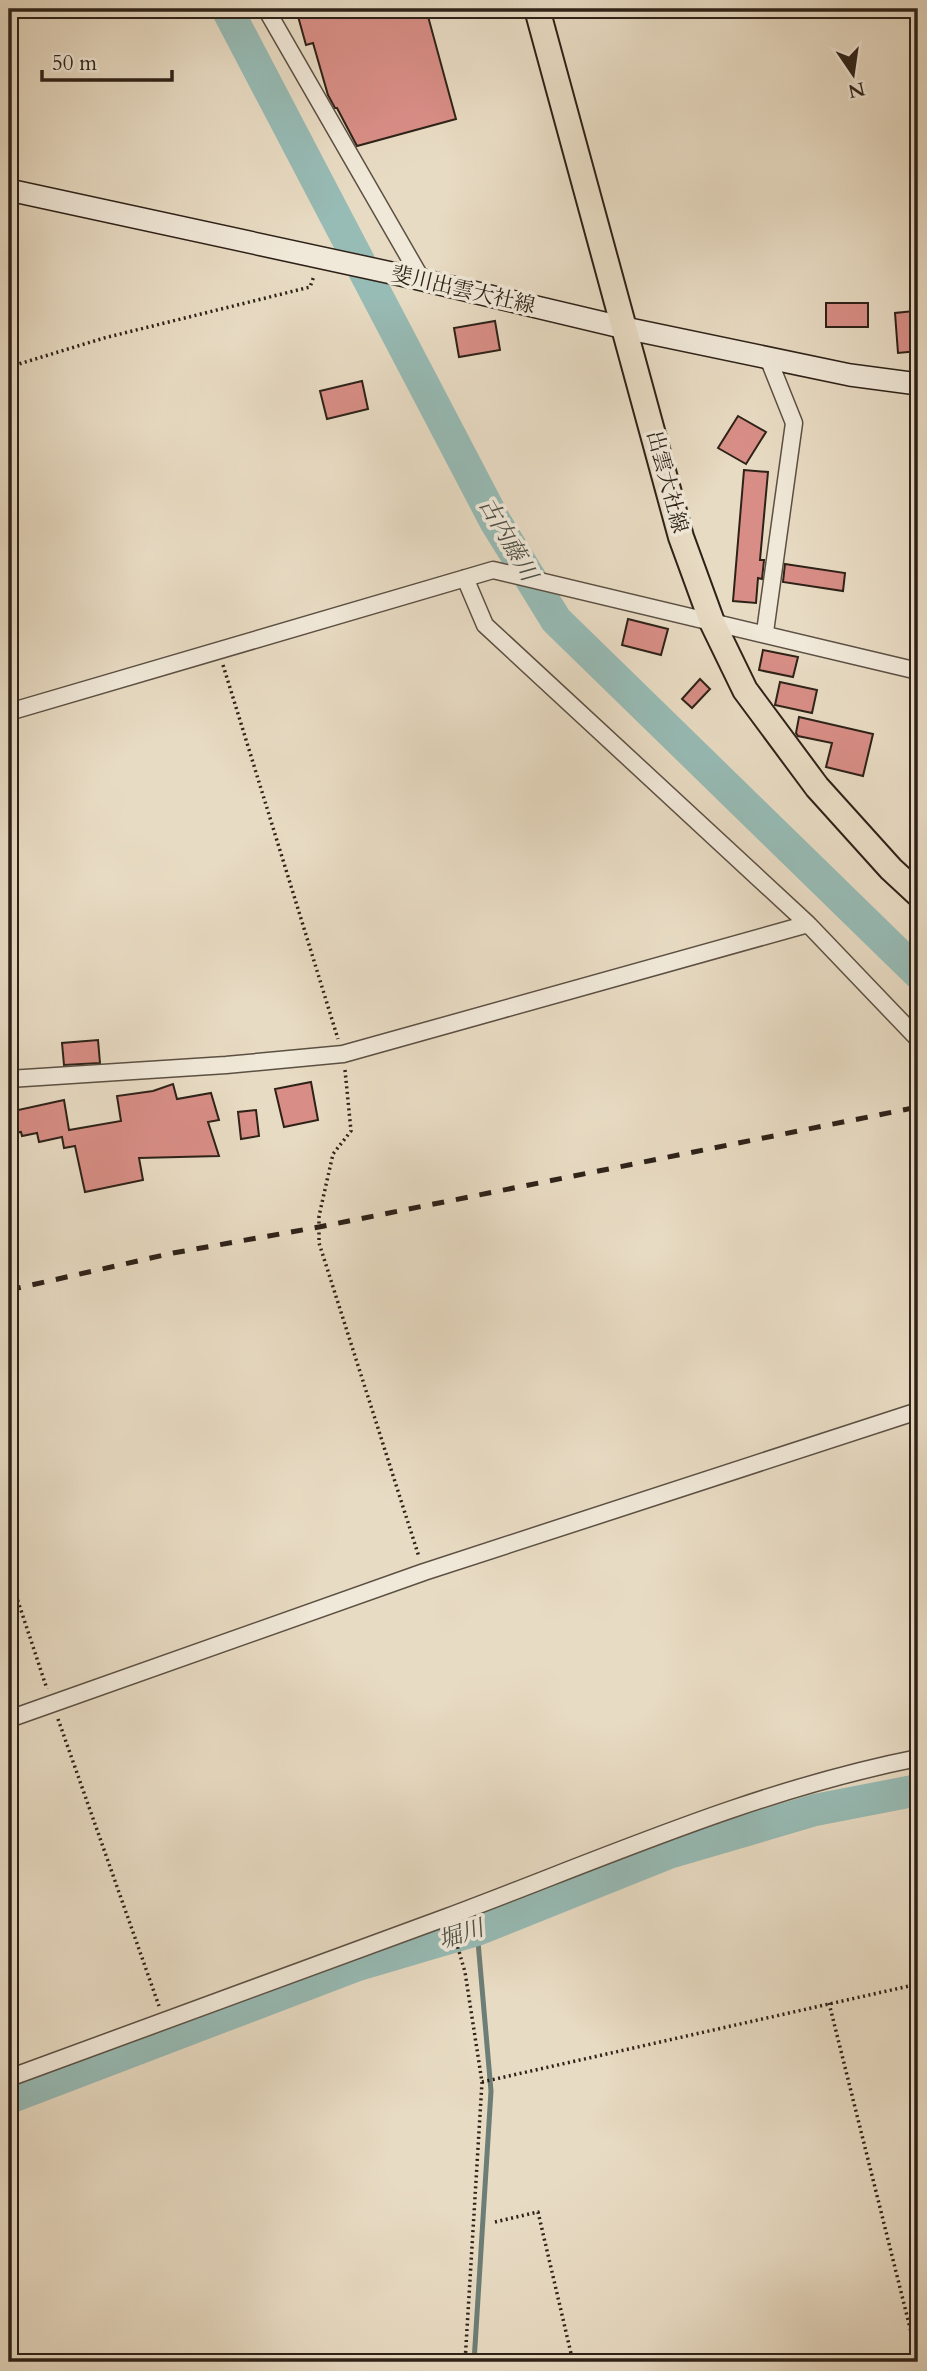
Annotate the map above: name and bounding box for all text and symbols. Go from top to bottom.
scale bar [42,38,172,82]
north arrow [818,38,888,108]
text: 50 m [52,49,97,78]
text: N [845,75,868,104]
street label: 斐川出雲大社線 [388,259,538,321]
street label: 出雲大社線 [639,428,695,536]
water label: 古内藤川 [472,491,546,589]
water label: 堀川 [434,1911,491,1956]

